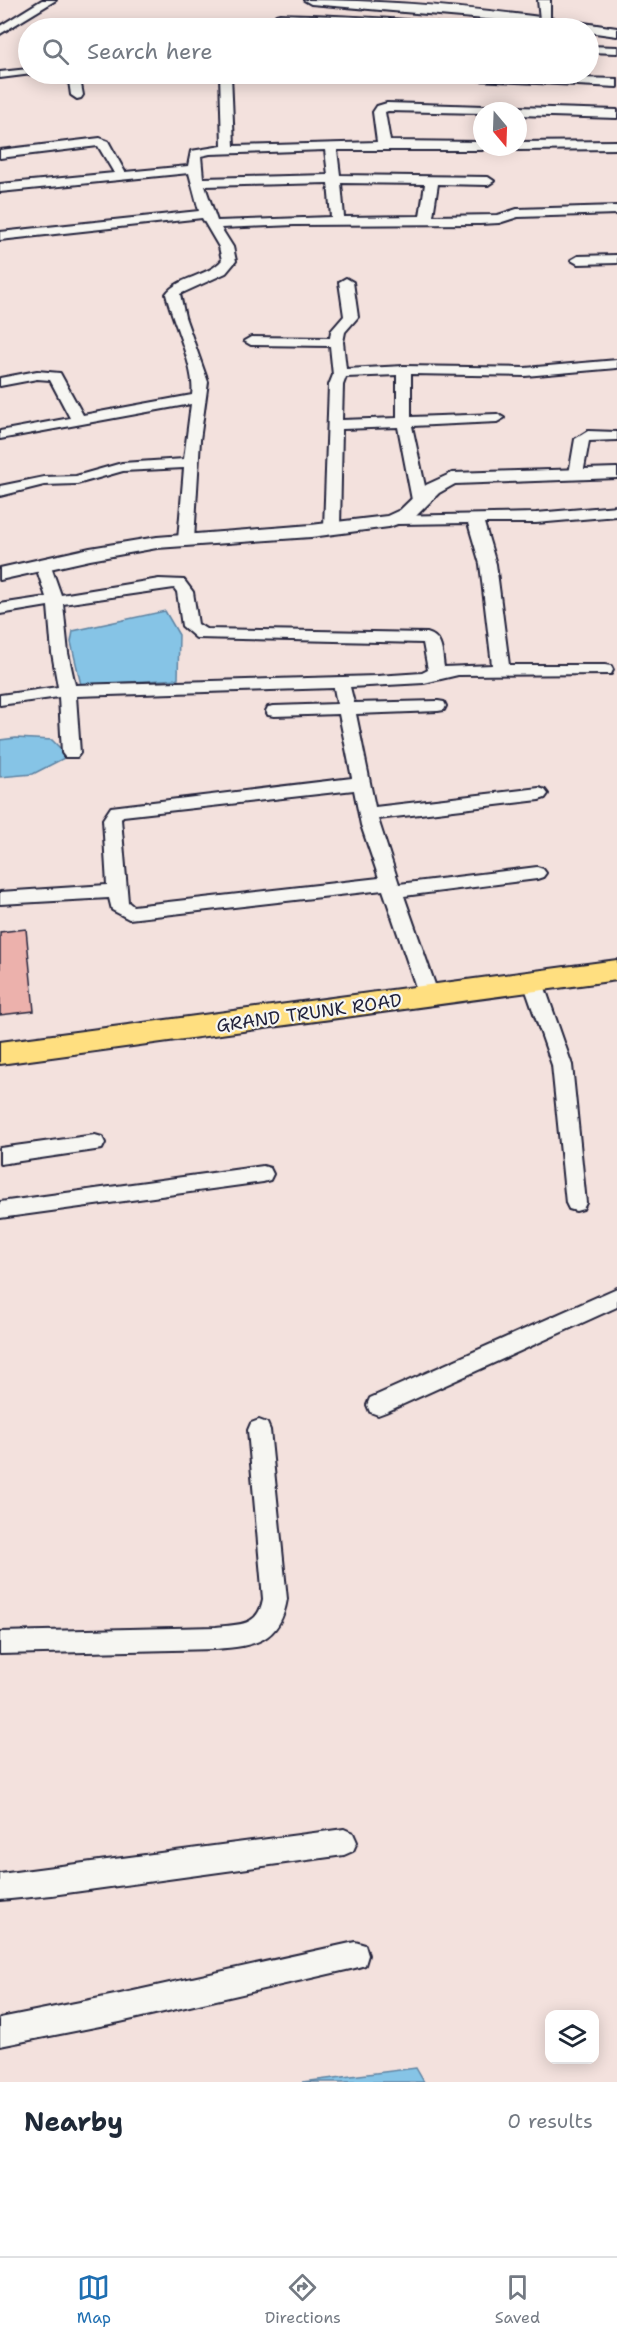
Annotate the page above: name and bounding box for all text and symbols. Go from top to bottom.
search box [18,18,599,84]
icon: search [39,35,72,68]
text: Search here [87,37,213,66]
north arrow [473,102,527,156]
street label: GRAND TRUNK ROAD [215,988,403,1038]
map controls [545,2010,599,2064]
button: layers [545,2010,599,2064]
text: Nearby [24,2104,123,2139]
text: 0 results [507,2108,593,2134]
tab: Map [77,2271,111,2328]
tab: Directions [265,2271,341,2328]
tab: Saved [495,2271,540,2328]

